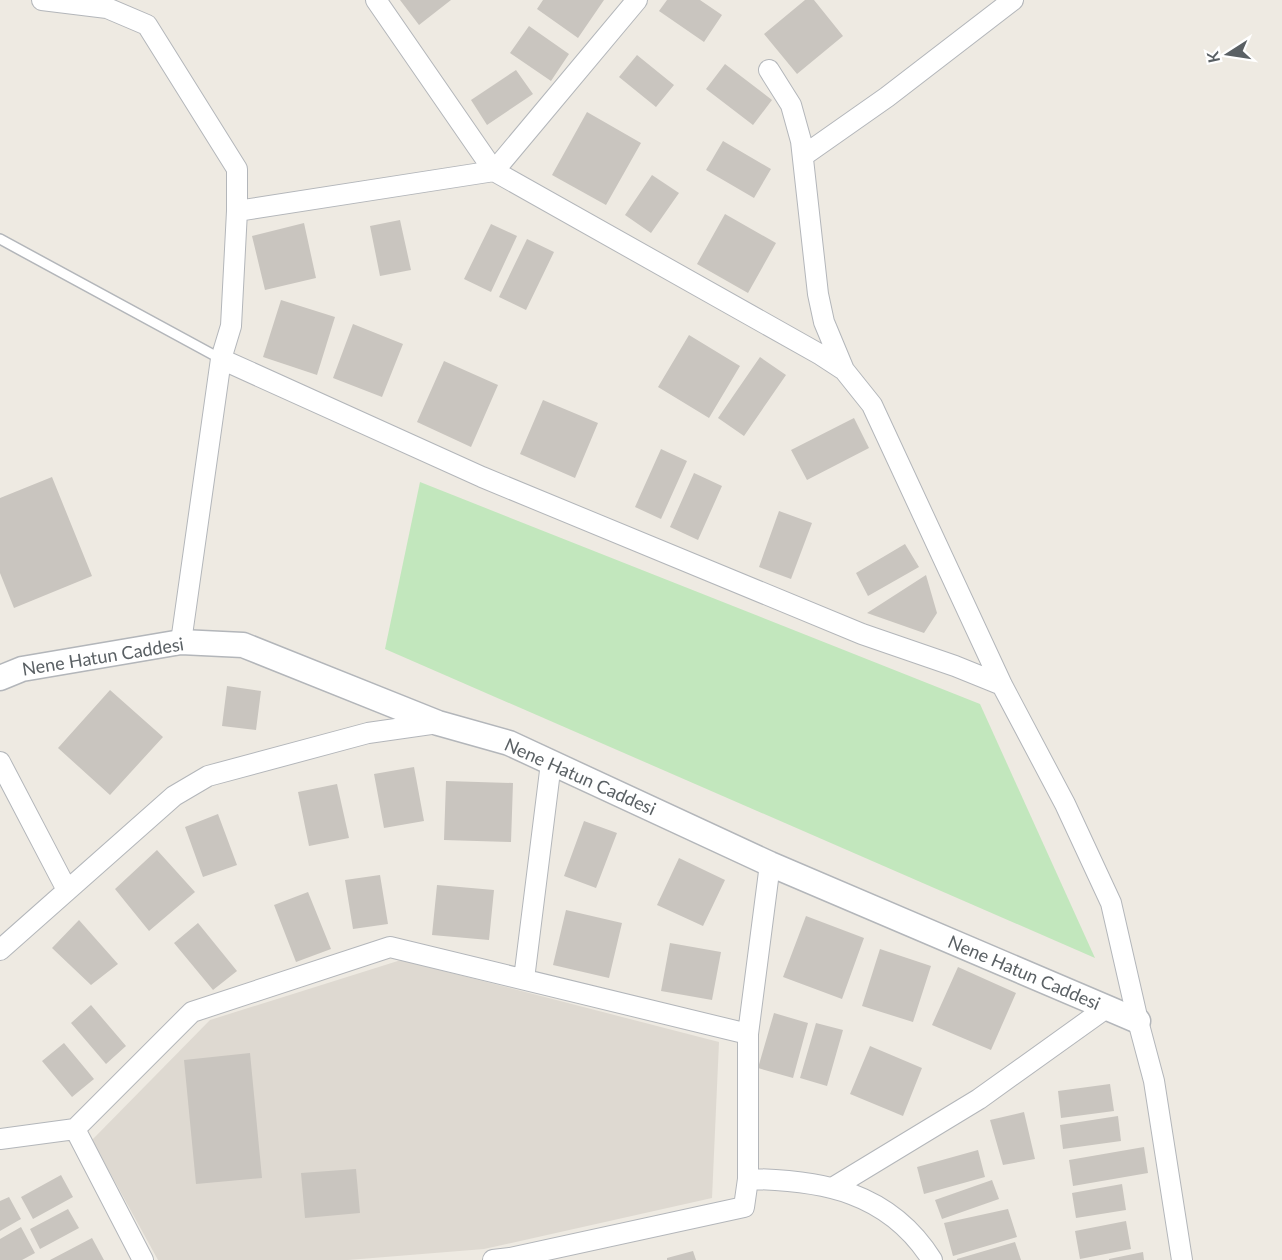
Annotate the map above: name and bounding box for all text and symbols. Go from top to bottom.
north arrow [1198,24,1258,84]
text: K [1202,49,1223,65]
street label: Nene Hatun Caddesi [20,632,185,680]
street label: Nene Hatun Caddesi [501,733,659,819]
street label: Nene Hatun Caddesi [945,930,1104,1014]

